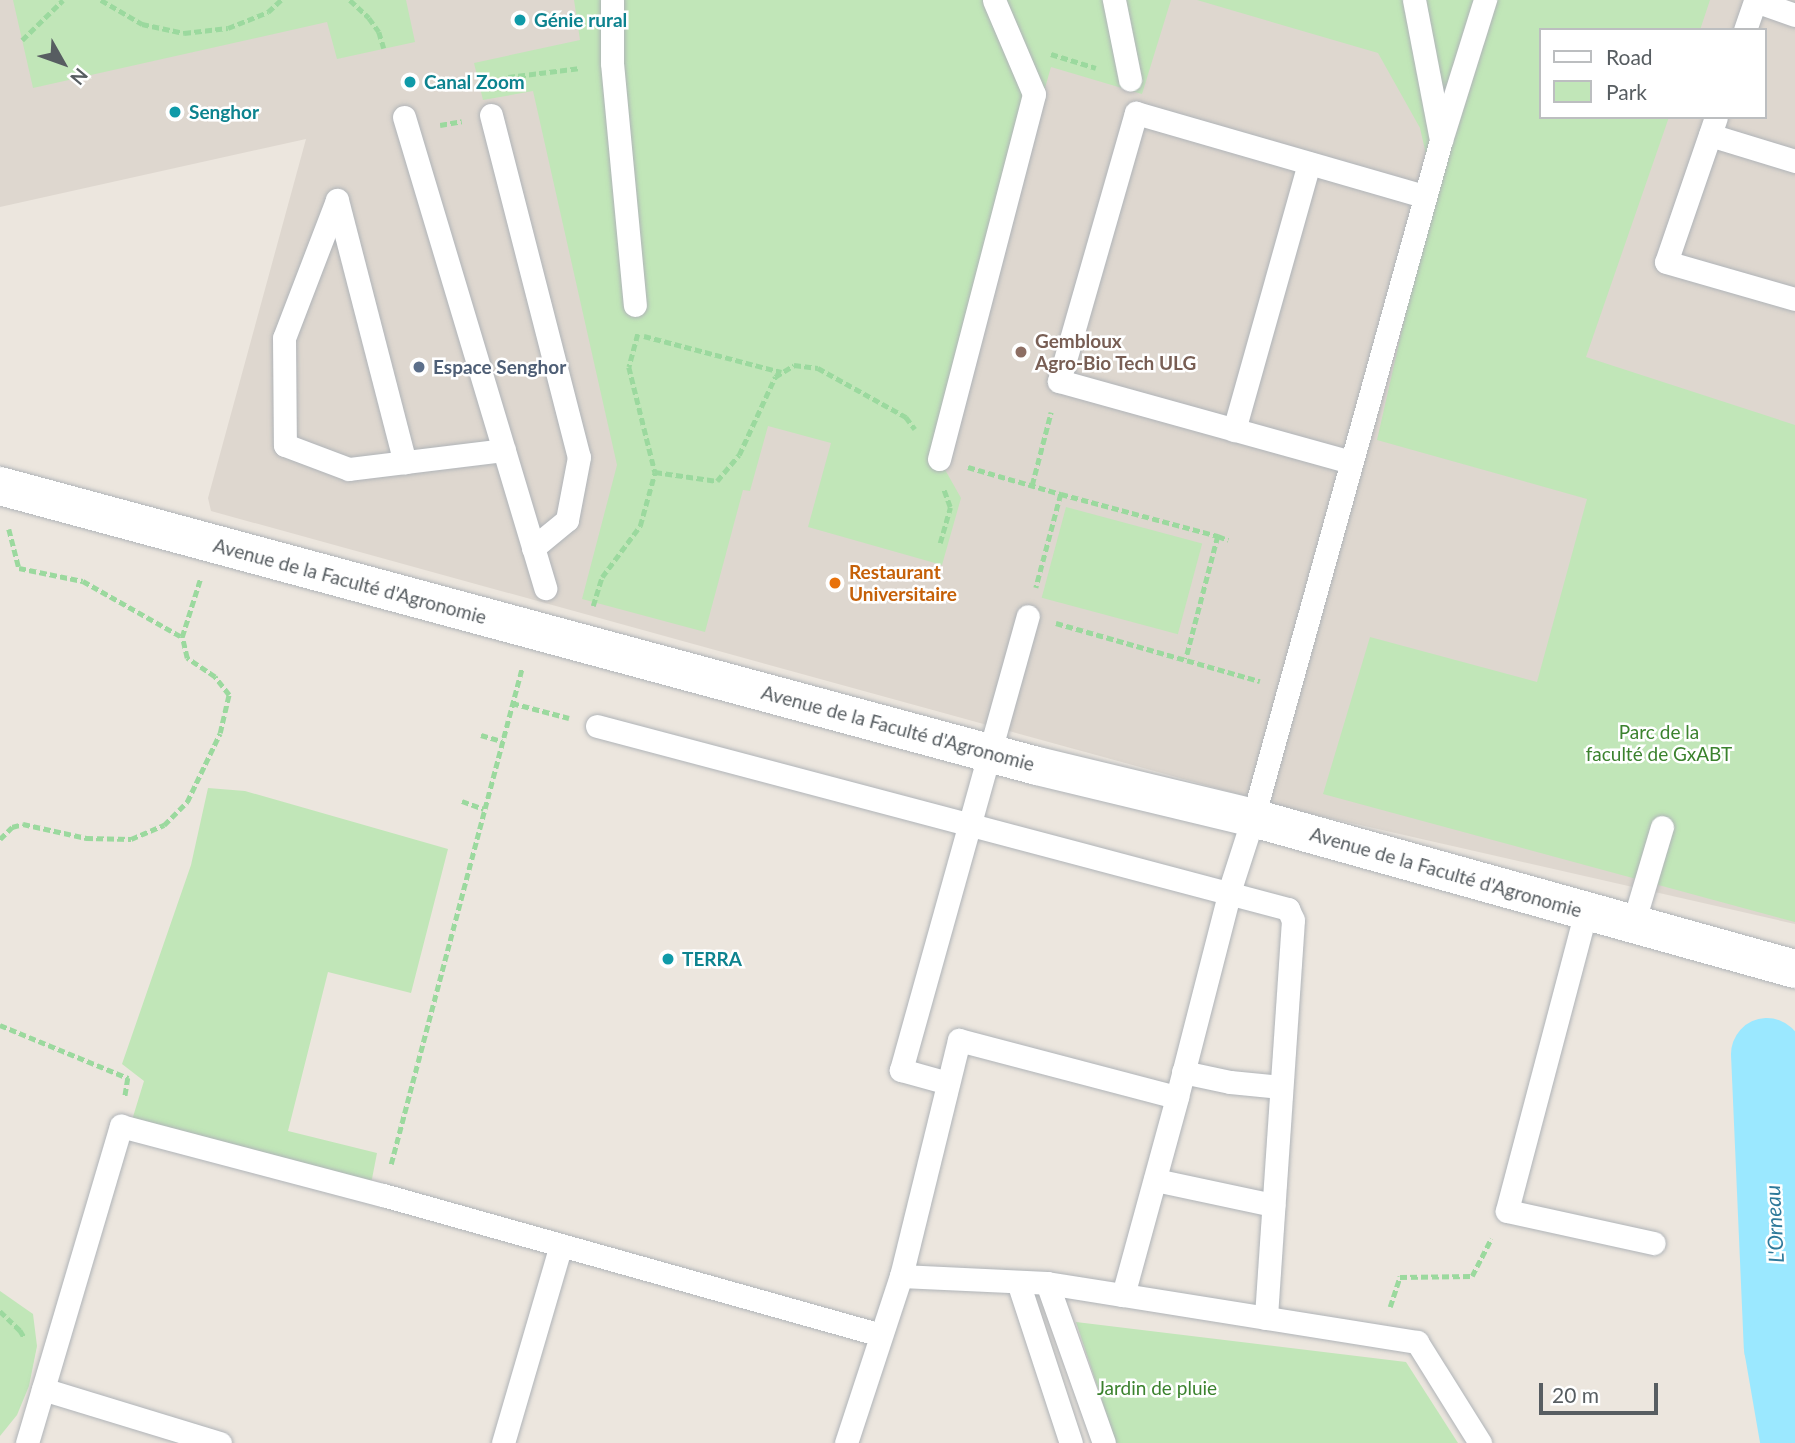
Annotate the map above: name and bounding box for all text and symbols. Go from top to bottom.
place label: Génie rural [534,9,627,31]
marker: Génie rural [512,12,528,28]
north arrow [28,28,98,98]
legend [1540,28,1767,119]
text: Road [1606,44,1653,69]
text: N [66,64,93,90]
place label: Canal Zoom [424,71,525,93]
marker: Canal Zoom [402,74,418,90]
text: Park [1606,79,1647,104]
place label: Senghor [189,101,259,123]
marker: Senghor [167,104,183,120]
place label: Gembloux Agro-Bio Tech ULG [1035,330,1197,374]
marker: Gembloux Agro-Bio Tech ULG [1013,344,1029,360]
place label: Espace Senghor [433,356,566,378]
marker: Espace Senghor [411,359,427,375]
street label: Avenue de la Faculté d'Agronomie [211,534,489,628]
place label: Restaurant Universitaire [849,561,957,605]
marker: Restaurant Universitaire [827,575,843,591]
street label: Avenue de la Faculté d'Agronomie [759,681,1037,775]
park label: Parc de la faculté de GxABT [1586,721,1732,765]
street label: Avenue de la Faculté d'Agronomie [1307,822,1585,922]
place label: TERRA [682,948,742,970]
marker: TERRA [660,951,676,967]
water label: L'Orneau [1759,1184,1789,1264]
scale bar [1543,1370,1662,1414]
park label: Jardin de pluie [1097,1377,1217,1399]
text: 20 m [1552,1382,1599,1407]

